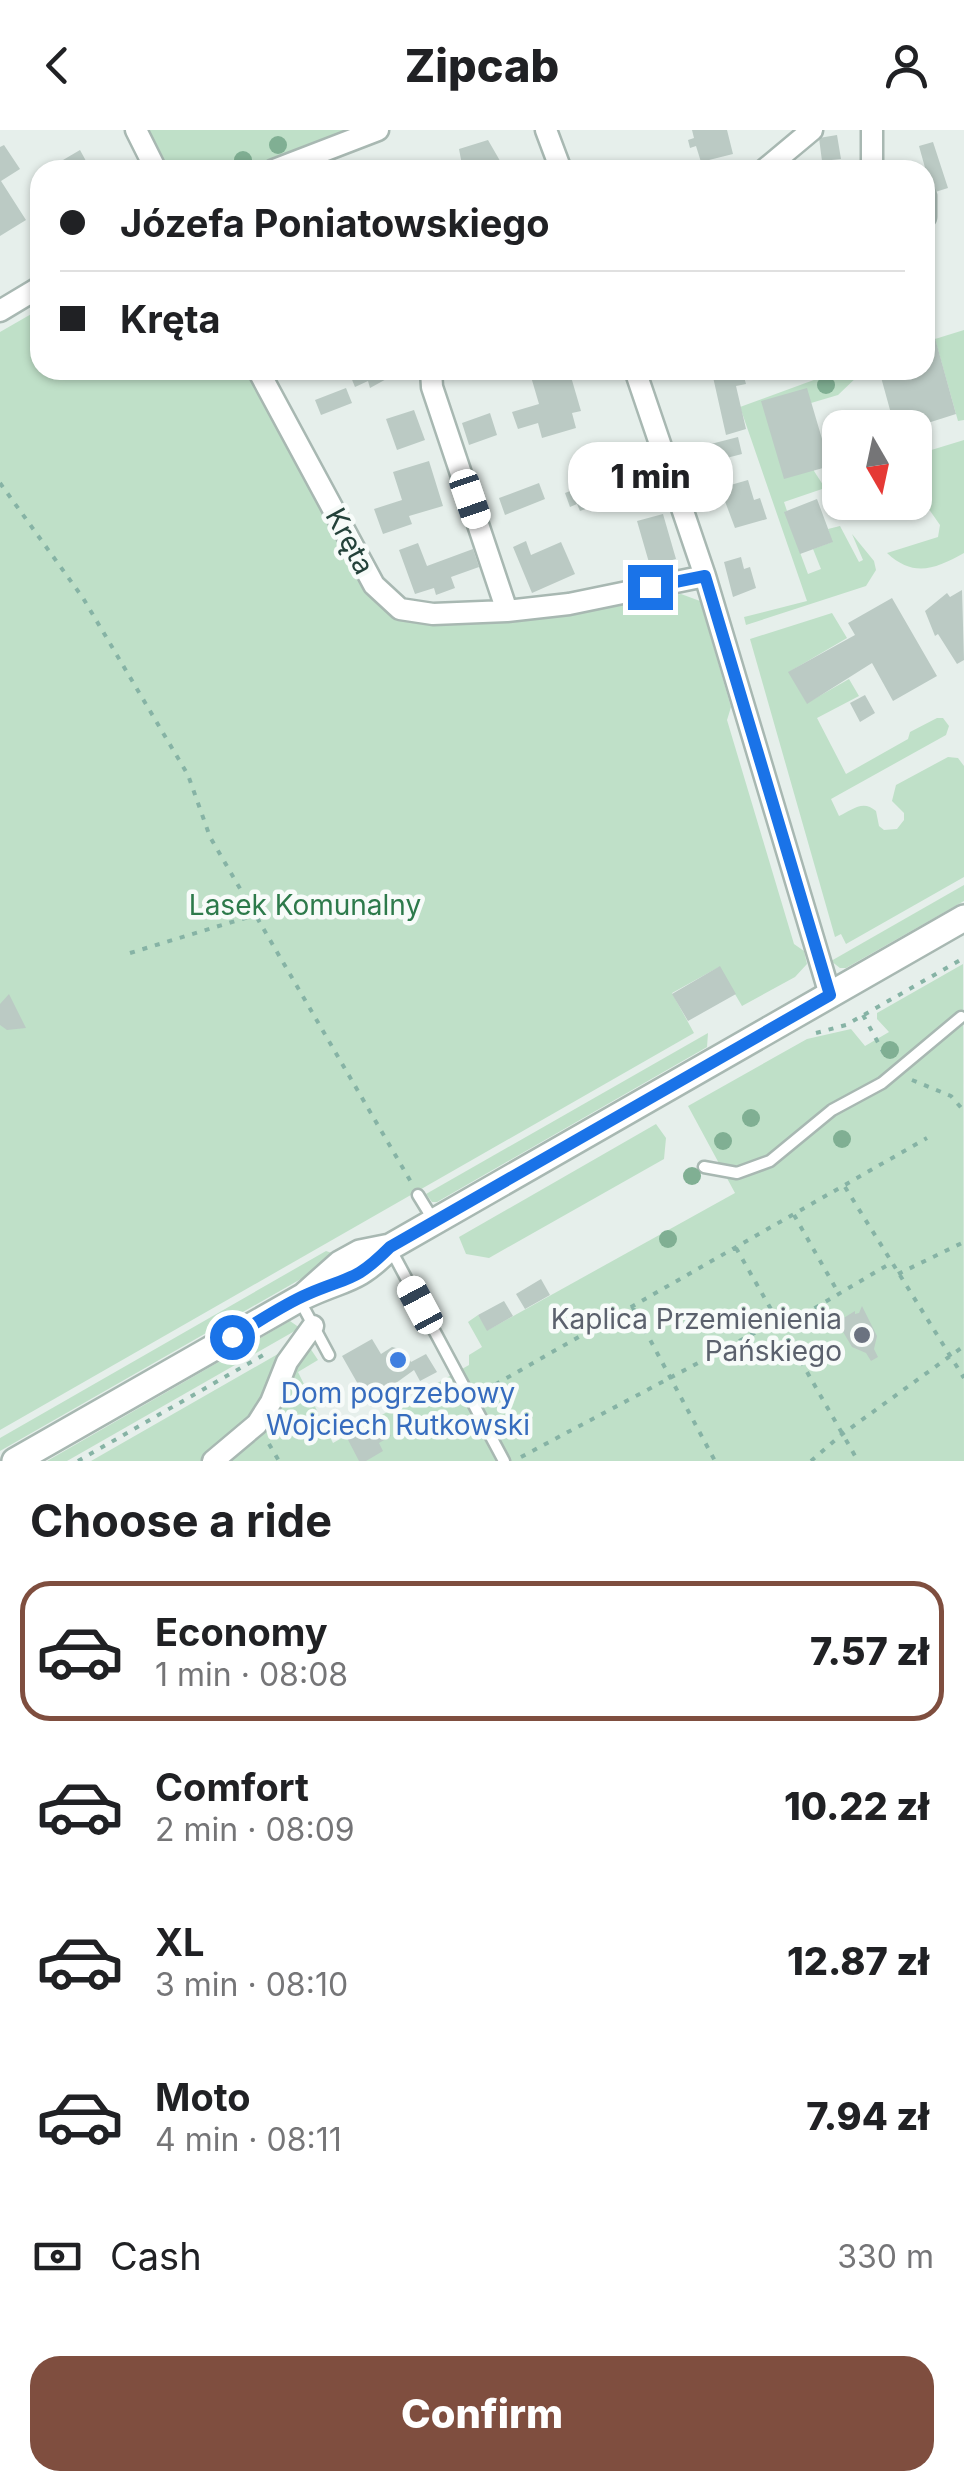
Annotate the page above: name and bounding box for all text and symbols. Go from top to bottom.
icon: back [30,38,85,93]
text: Zipcab [405,38,559,93]
icon: person [879,38,934,93]
text: Józefa Poniatowskiego [120,200,550,246]
text: Kręta [120,296,221,342]
north arrow [822,410,932,520]
map controls [822,410,932,520]
callout: 1 min [568,442,732,512]
text: 1 min [610,457,691,496]
car [446,466,494,532]
street label: Kręta [319,502,381,580]
route end [628,565,673,610]
park label: Lasek Komunalny [189,888,421,922]
car [393,1271,447,1339]
place label: Kaplica Przemienienia Pańskiego [551,1302,842,1368]
route start [210,1315,255,1360]
marker: Kaplica Przemienienia Pańskiego [851,1324,873,1346]
marker: Dom pogrzebowy Wojciech Rutkowski [387,1349,409,1371]
place label: Dom pogrzebowy Wojciech Rutkowski [266,1376,530,1442]
text: Choose a ride [30,1493,332,1548]
icon: car [35,1606,125,1696]
text: Economy [155,1609,328,1655]
text: 7.57 zł [810,1628,929,1674]
text: 1 min · 08:08 [155,1655,348,1694]
icon: car [35,1761,125,1851]
text: Comfort [155,1764,309,1810]
text: 10.22 zł [784,1783,929,1829]
text: 2 min · 08:09 [155,1810,355,1849]
icon: car [35,1916,125,2006]
text: XL [155,1919,205,1965]
text: 12.87 zł [787,1938,929,1984]
text: 3 min · 08:10 [155,1965,348,2004]
icon: car [35,2071,125,2161]
text: Moto [155,2074,251,2120]
text: 7.94 zł [806,2093,929,2139]
text: 4 min · 08:11 [155,2120,342,2159]
icon: cash [30,2229,85,2284]
text: Cash [110,2233,202,2279]
text: 330 m [837,2237,934,2276]
button: Confirm [30,2356,934,2471]

